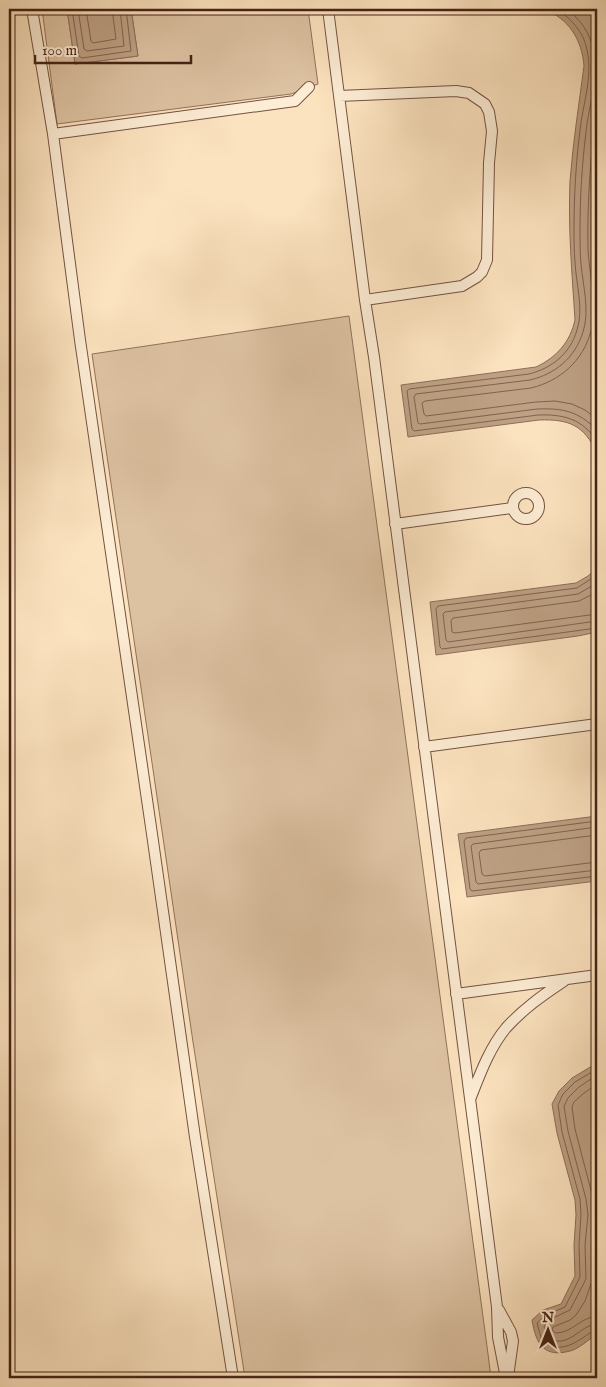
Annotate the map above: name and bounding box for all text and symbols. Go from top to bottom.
scale bar [35,32,191,64]
text: 100 m [42,41,78,60]
north arrow [524,1304,574,1354]
text: N [541,1309,554,1327]

